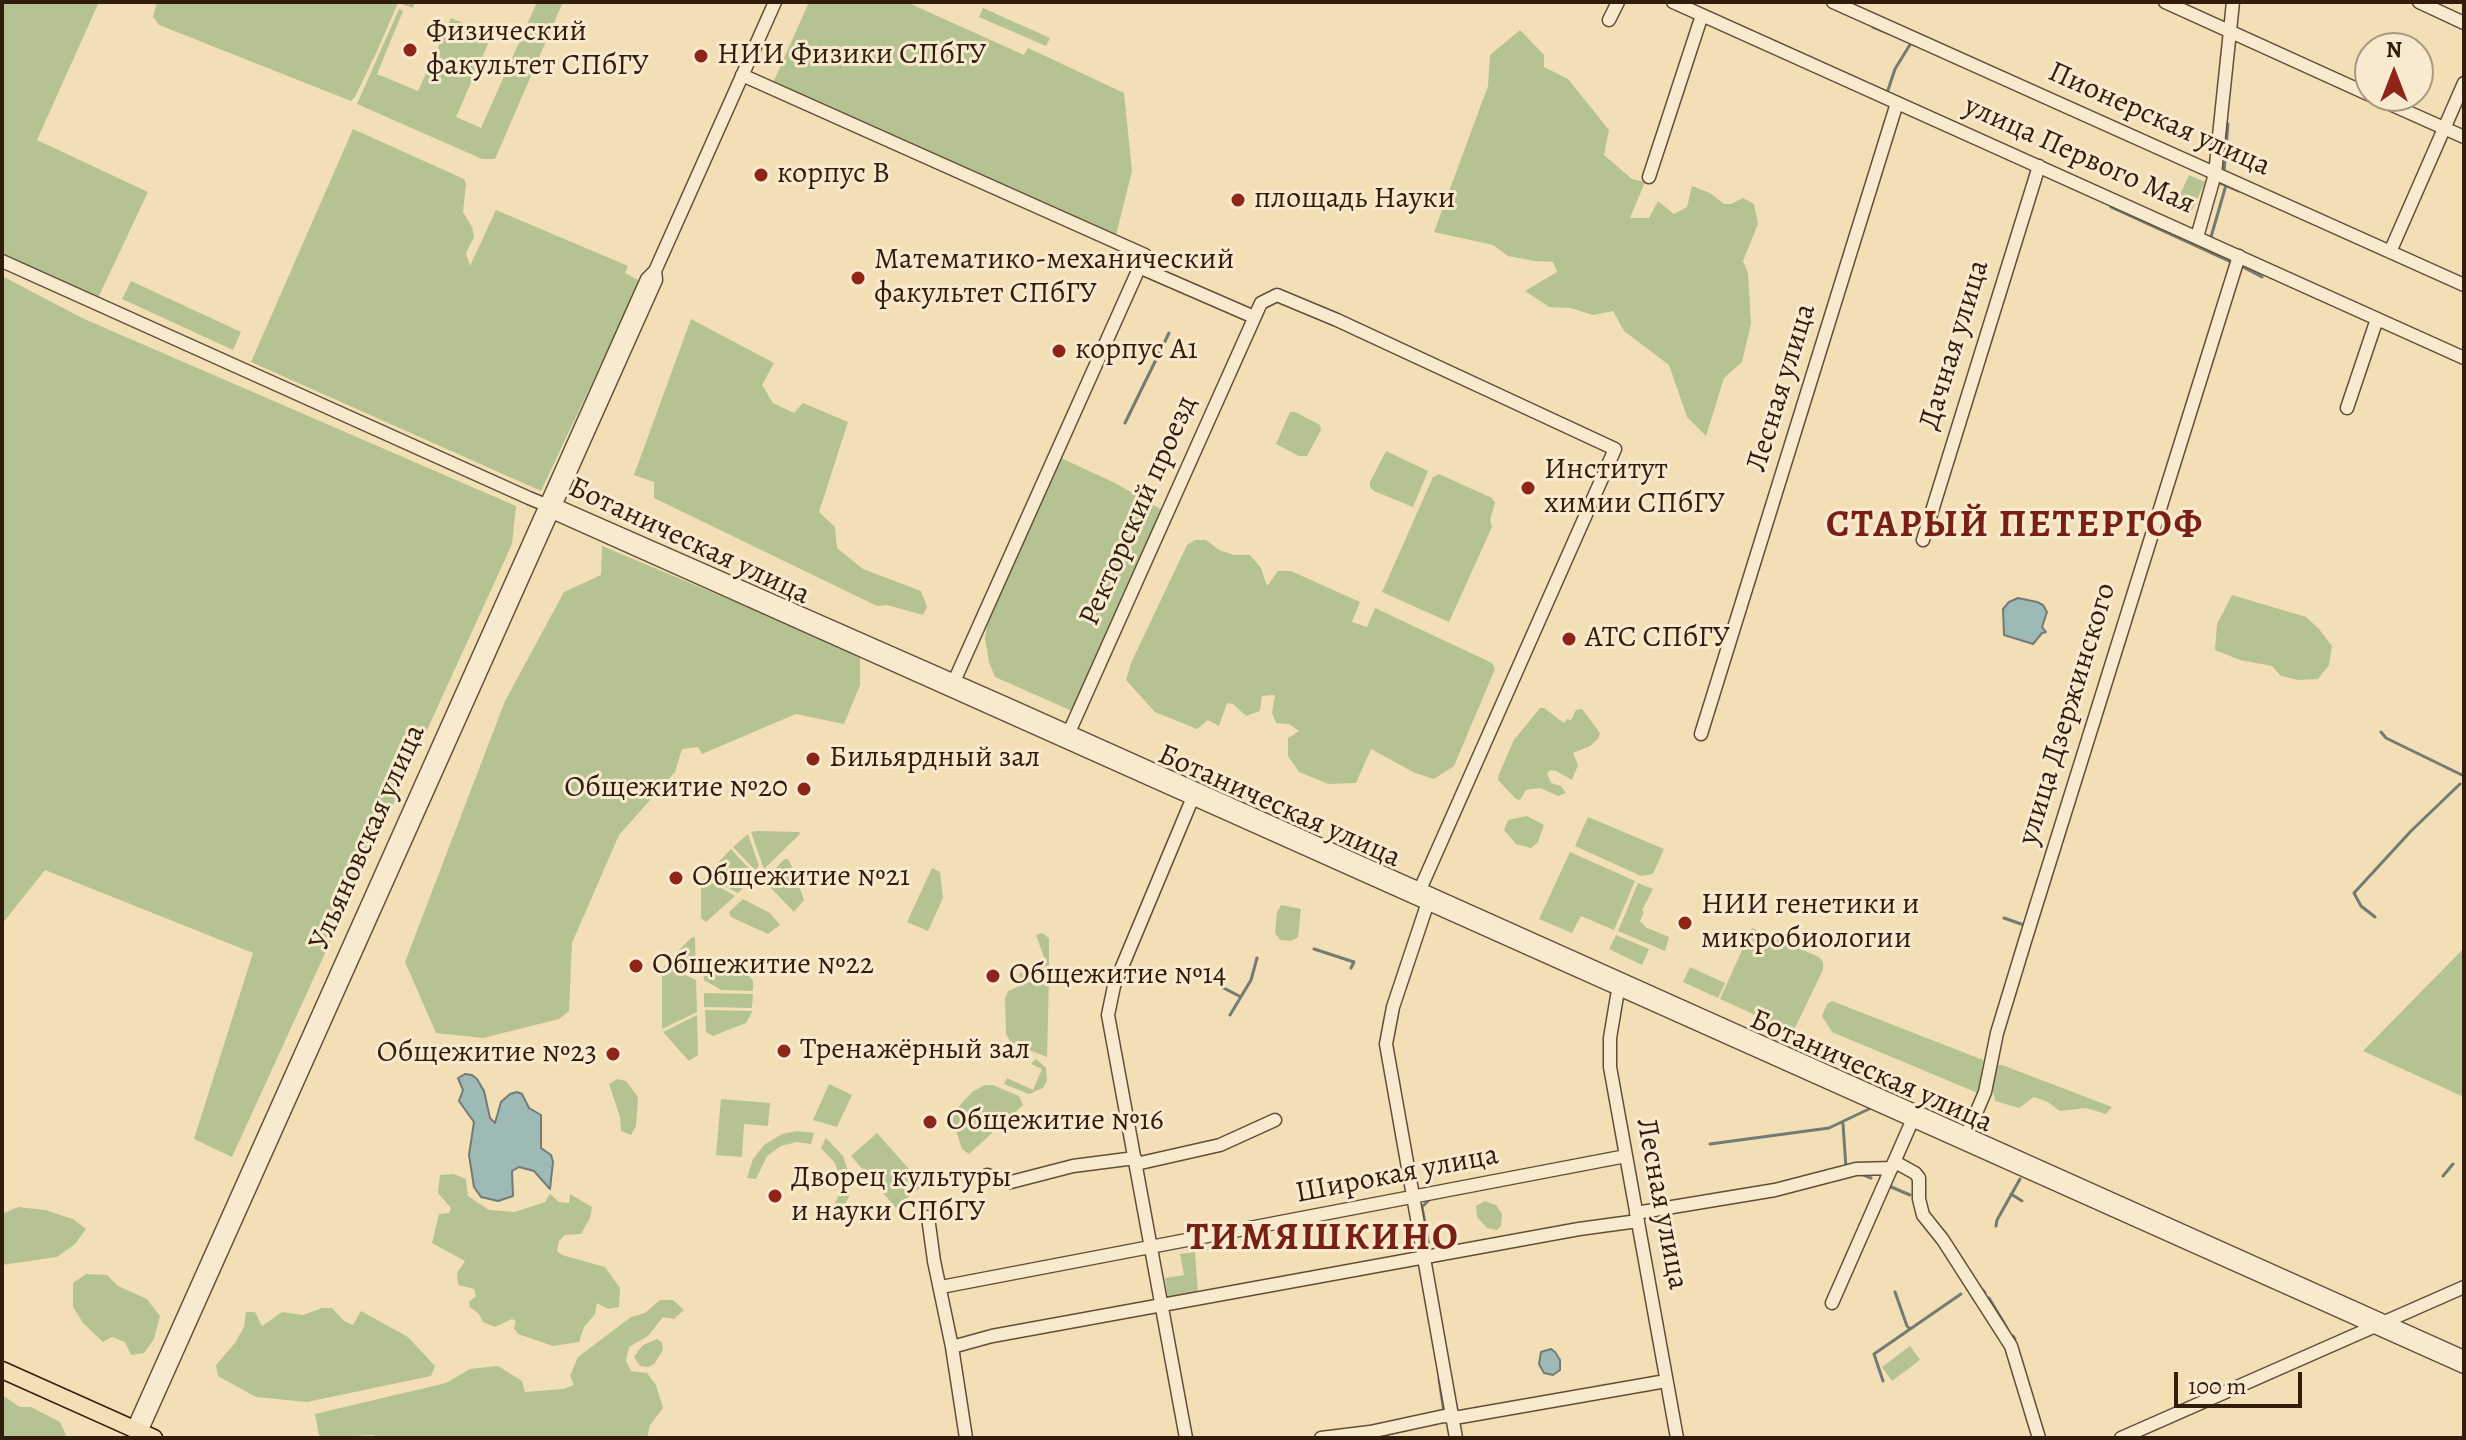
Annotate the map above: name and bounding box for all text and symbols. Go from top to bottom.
place label: Физический факультет СПбГУ [426,15,649,86]
north arrow [2354,32,2434,112]
text: N [2386,35,2402,65]
place label: НИИ Физики СПбГУ [717,38,986,74]
marker: Физический факультет СПбГУ [401,41,419,59]
marker: НИИ Физики СПбГУ [692,47,710,65]
street label: Пионерская улица [2042,55,2276,185]
street label: улица Первого Мая [1958,89,2200,223]
place label: корпус В [777,157,890,193]
marker: корпус В [752,166,770,184]
place label: площадь Науки [1254,182,1455,218]
marker: площадь Науки [1229,191,1247,209]
place label: Математико-механический факультет СПбГУ [874,243,1234,314]
street label: Дачная улица [1912,256,1998,434]
marker: Математико-механический факультет СПбГУ [849,269,867,287]
street label: Лесная улица [1739,300,1825,476]
place label: корпус А1 [1075,333,1198,369]
marker: корпус А1 [1050,342,1068,360]
street label: Ректорский проезд [1072,391,1206,631]
place label: Институт химии СПбГУ [1544,453,1725,524]
street label: Ботаническая улица [563,470,815,614]
marker: Институт химии СПбГУ [1519,479,1537,497]
district label: СТАРЫЙ ПЕТЕРГОФ [1826,504,2204,550]
street label: улица Дзержинского [2011,579,2125,849]
place label: АТС СПбГУ [1585,621,1730,657]
marker: АТС СПбГУ [1560,630,1578,648]
street label: Ульяновская улица [302,719,434,957]
street label: Ботаническая улица [1152,737,1406,877]
place label: Бильярдный зал [829,741,1040,777]
marker: Бильярдный зал [804,750,822,768]
place label: Общежитие №20 [564,771,788,807]
marker: Общежитие №20 [795,780,813,798]
place label: Общежитие №21 [692,860,910,896]
marker: Общежитие №21 [667,869,685,887]
place label: НИИ генетики и микробиологии [1701,888,1920,958]
marker: НИИ генетики и микробиологии [1676,914,1694,932]
place label: Общежитие №22 [652,948,874,984]
marker: Общежитие №22 [627,957,645,975]
place label: Общежитие №14 [1009,958,1226,994]
marker: Общежитие №14 [984,967,1002,985]
street label: Ботаническая улица [1744,1002,1998,1142]
place label: Тренажёрный зал [800,1033,1030,1069]
place label: Общежитие №23 [377,1036,597,1072]
marker: Тренажёрный зал [775,1042,793,1060]
marker: Общежитие №23 [604,1045,622,1063]
place label: Общежитие №16 [946,1104,1164,1140]
marker: Общежитие №16 [921,1113,939,1131]
street label: Лесная улица [1627,1115,1695,1293]
street label: Широкая улица [1292,1138,1502,1212]
place label: Дворец культуры и науки СПбГУ [791,1161,1012,1232]
marker: Дворец культуры и науки СПбГУ [766,1187,784,1205]
district label: ТИМЯШКИНО [1186,1217,1460,1263]
scale bar [2178,1356,2306,1406]
text: 100 m [2188,1370,2247,1402]

